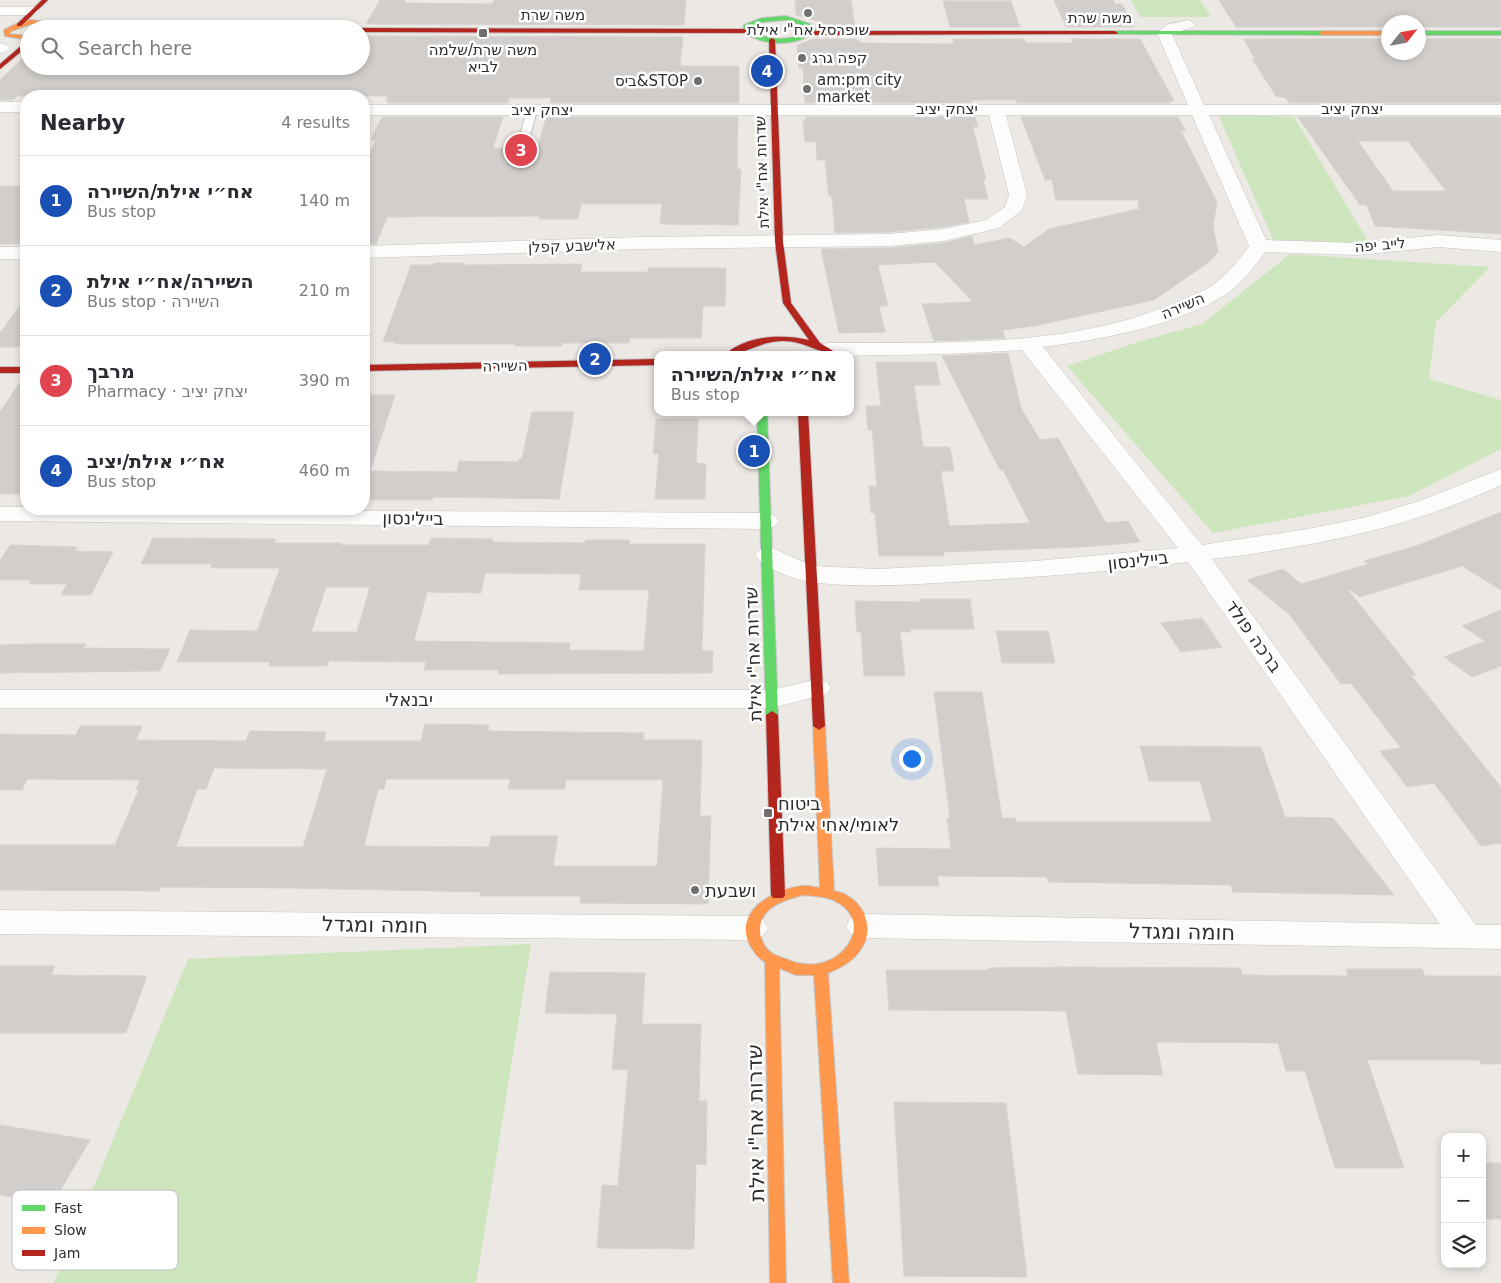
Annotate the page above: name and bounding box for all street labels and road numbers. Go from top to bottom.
street label: משה שרת [521,6,585,24]
street label: משה שרת [1068,9,1132,27]
street label: יצחק יציב [916,100,978,118]
street label: יצחק יציב [1321,100,1383,118]
street label: יצחק יציב [511,101,573,119]
street label: שדרות אח"י אילת [751,115,773,229]
street label: לייב יפה [1354,234,1406,256]
street label: אלישבע קפלן [528,235,616,257]
street label: השיירה [1159,289,1207,323]
street label: השיירה [482,357,528,375]
street label: ביילינסון [382,507,444,529]
street label: ביילינסון [1106,546,1170,574]
street label: שדרות אח"י אילת [740,586,766,722]
street label: ברכה פולד [1221,596,1287,676]
street label: יבנאלי [385,689,433,710]
street label: חומה ומגדל [322,912,428,938]
street label: חומה ומגדל [1129,919,1235,945]
street label: שדרות אח"י אילת [743,1044,769,1202]

